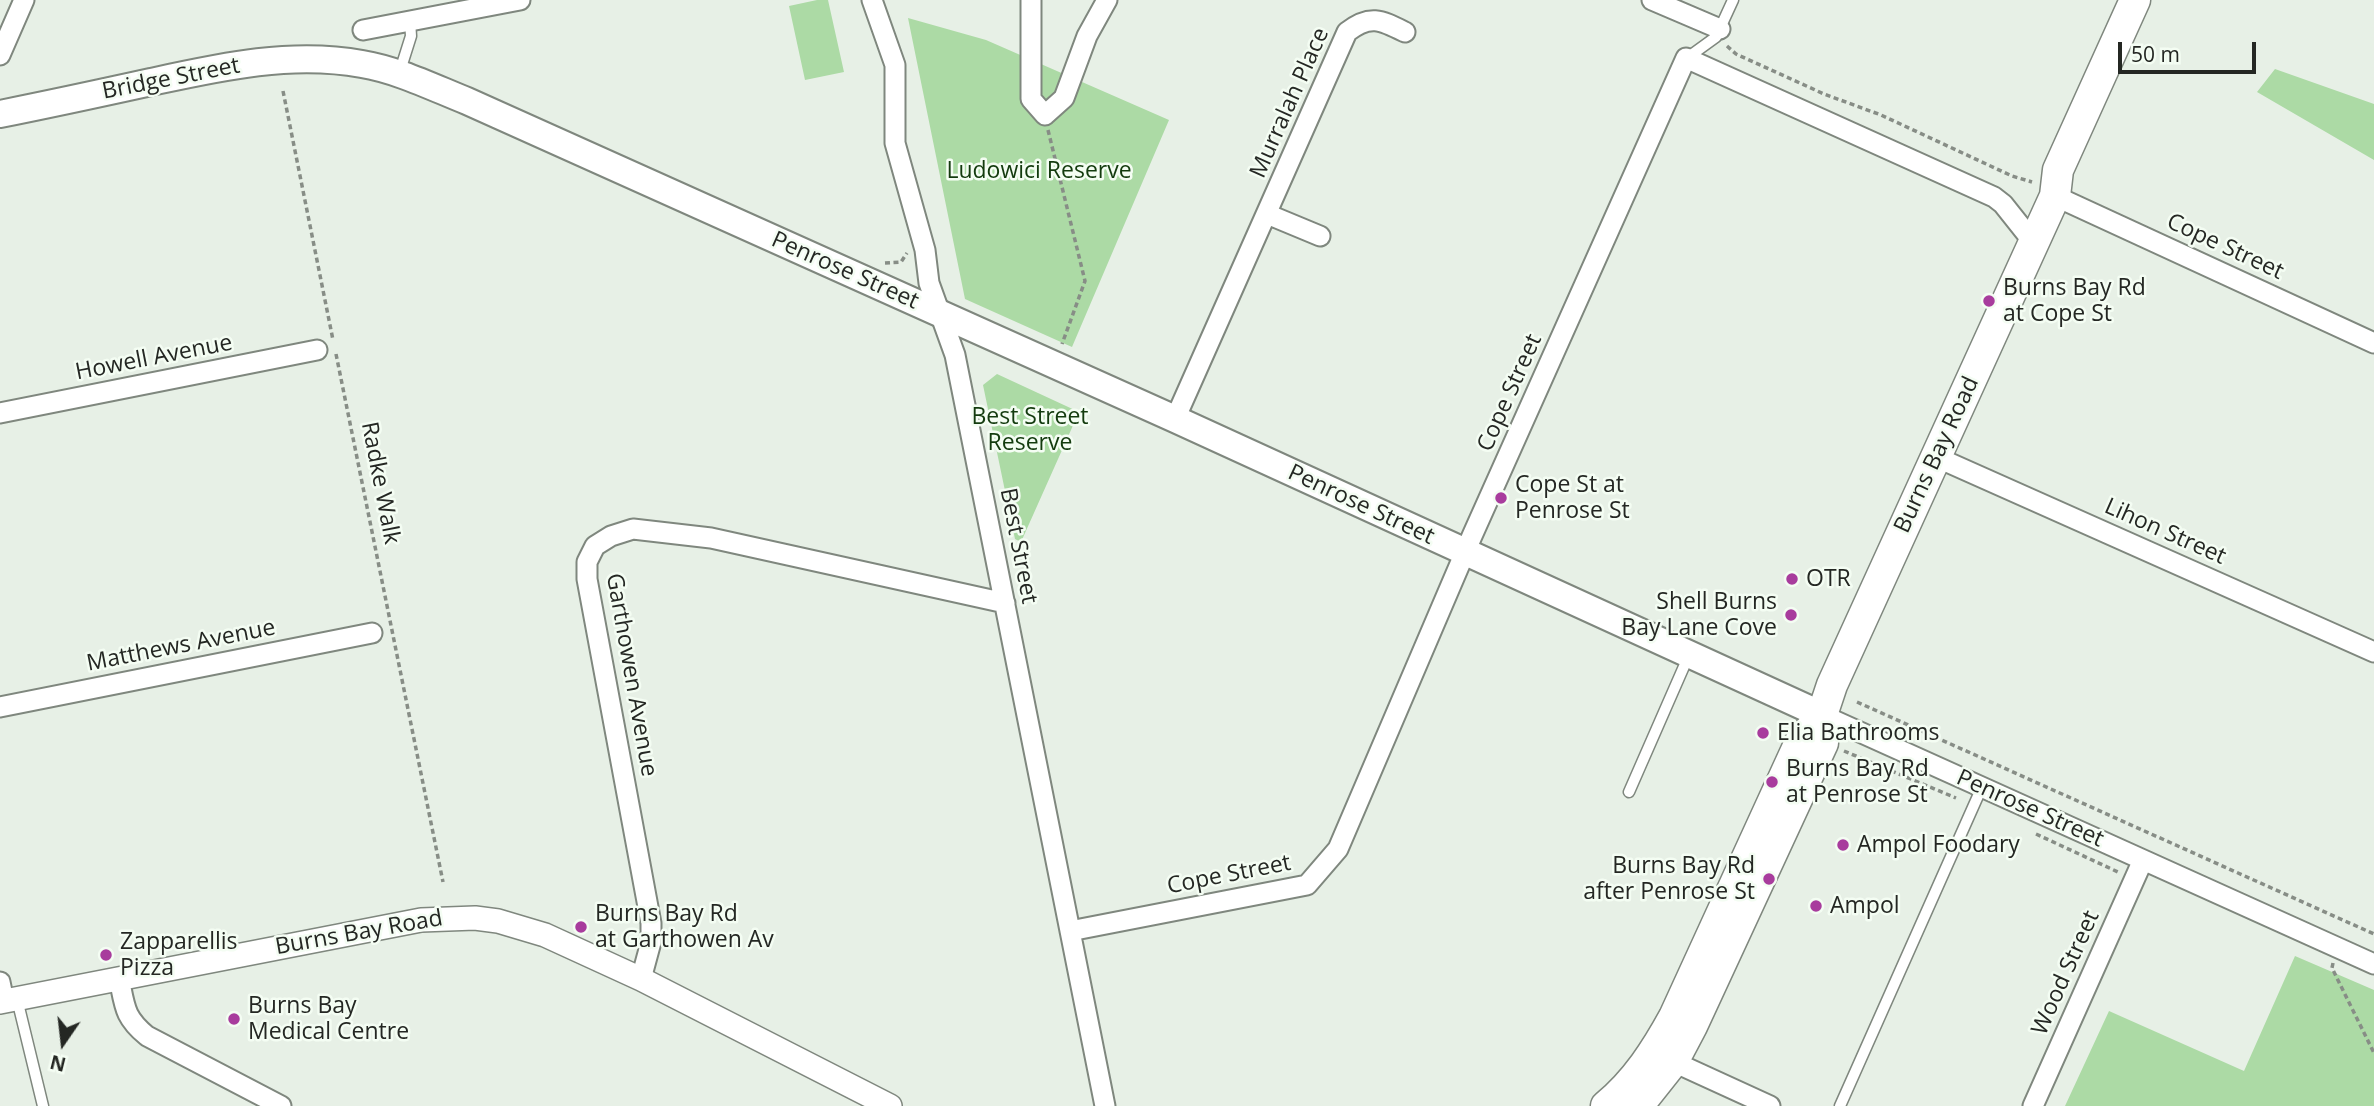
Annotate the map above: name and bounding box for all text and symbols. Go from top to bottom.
street label: Murralah Place [1245,24,1335,182]
scale bar [2122,28,2260,72]
text: 50 m [2131,40,2180,68]
street label: Bridge Street [100,52,242,106]
park label: Ludowici Reserve [946,157,1132,185]
street label: Cope Street [2162,208,2288,286]
street label: Penrose Street [767,226,923,316]
place label: Burns Bay Rd at Cope St [2003,274,2146,328]
marker: Burns Bay Rd at Cope St [1981,293,1997,309]
street label: Howell Avenue [73,329,235,387]
street label: Cope Street [1472,330,1548,456]
street label: Burns Bay Road [1889,372,1985,538]
park label: Best Street Reserve [971,403,1089,457]
street label: Radke Walk [355,420,405,546]
street label: Penrose Street [1283,459,1439,551]
place label: Cope St at Penrose St [1515,471,1630,525]
street label: Best Street [993,486,1043,606]
marker: Cope St at Penrose St [1493,490,1509,506]
street label: Lihon Street [2100,493,2230,571]
place label: OTR [1806,565,1851,593]
street label: Garthowen Avenue [600,571,662,779]
marker: OTR [1784,571,1800,587]
place label: Shell Burns Bay Lane Cove [1621,588,1777,642]
marker: Shell Burns Bay Lane Cove [1783,607,1799,623]
street label: Matthews Avenue [84,614,278,678]
place label: Elia Bathrooms [1777,719,1939,747]
marker: Elia Bathrooms [1755,725,1771,741]
place label: Burns Bay Rd at Penrose St [1786,755,1929,809]
street label: Penrose Street [1952,764,2108,854]
marker: Burns Bay Rd at Penrose St [1764,774,1780,790]
place label: Ampol Foodary [1857,831,2020,859]
marker: Ampol Foodary [1835,837,1851,853]
street label: Cope Street [1165,849,1293,901]
place label: Burns Bay Rd after Penrose St [1583,852,1755,906]
marker: Burns Bay Rd after Penrose St [1761,871,1777,887]
place label: Ampol [1830,892,1900,920]
marker: Ampol [1808,898,1824,914]
place label: Burns Bay Rd at Garthowen Av [595,900,774,954]
street label: Burns Bay Road [273,905,445,961]
street label: Wood Street [2026,907,2106,1039]
marker: Burns Bay Rd at Garthowen Av [573,919,589,935]
place label: Zapparellis Pizza [120,928,238,982]
marker: Zapparellis Pizza [98,947,114,963]
place label: Burns Bay Medical Centre [248,992,409,1046]
north arrow [28,1008,98,1078]
marker: Burns Bay Medical Centre [226,1011,242,1027]
text: N [47,1049,69,1078]

